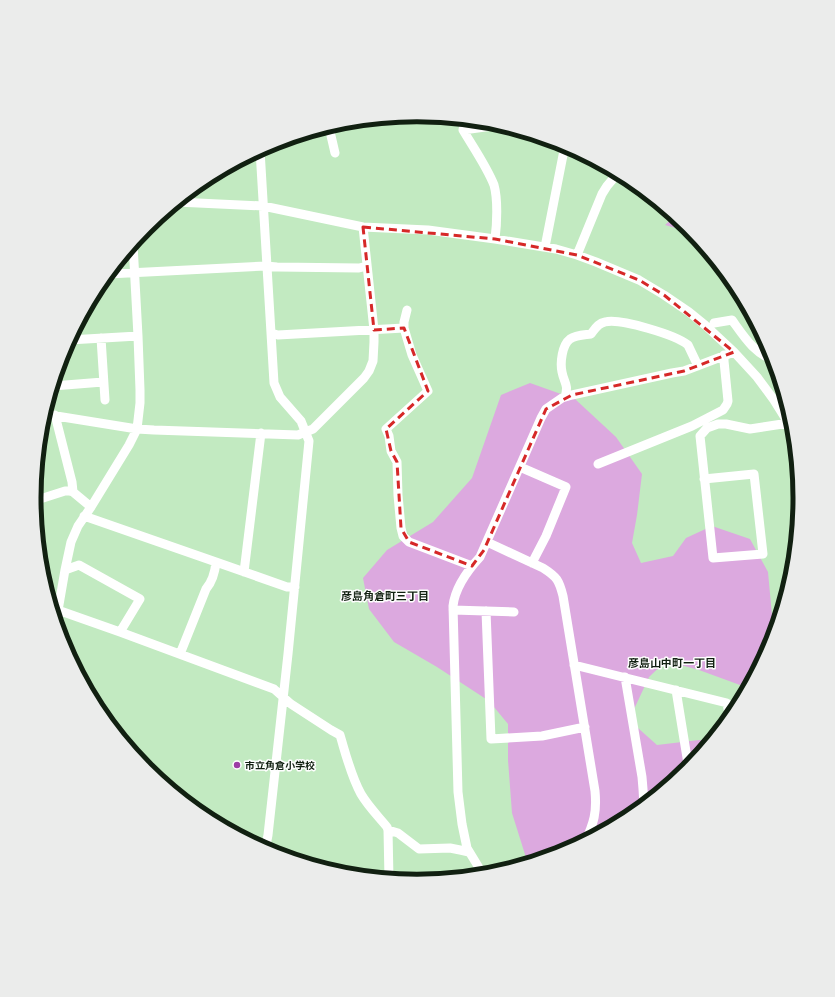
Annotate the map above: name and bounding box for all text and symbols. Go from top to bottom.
district label: 彦島角倉町三丁目 [341,589,429,602]
district label: 彦島山中町一丁目 [628,656,716,669]
place label: 市立角倉小学校 [245,759,315,771]
marker: 市立角倉小学校 [232,760,242,770]

